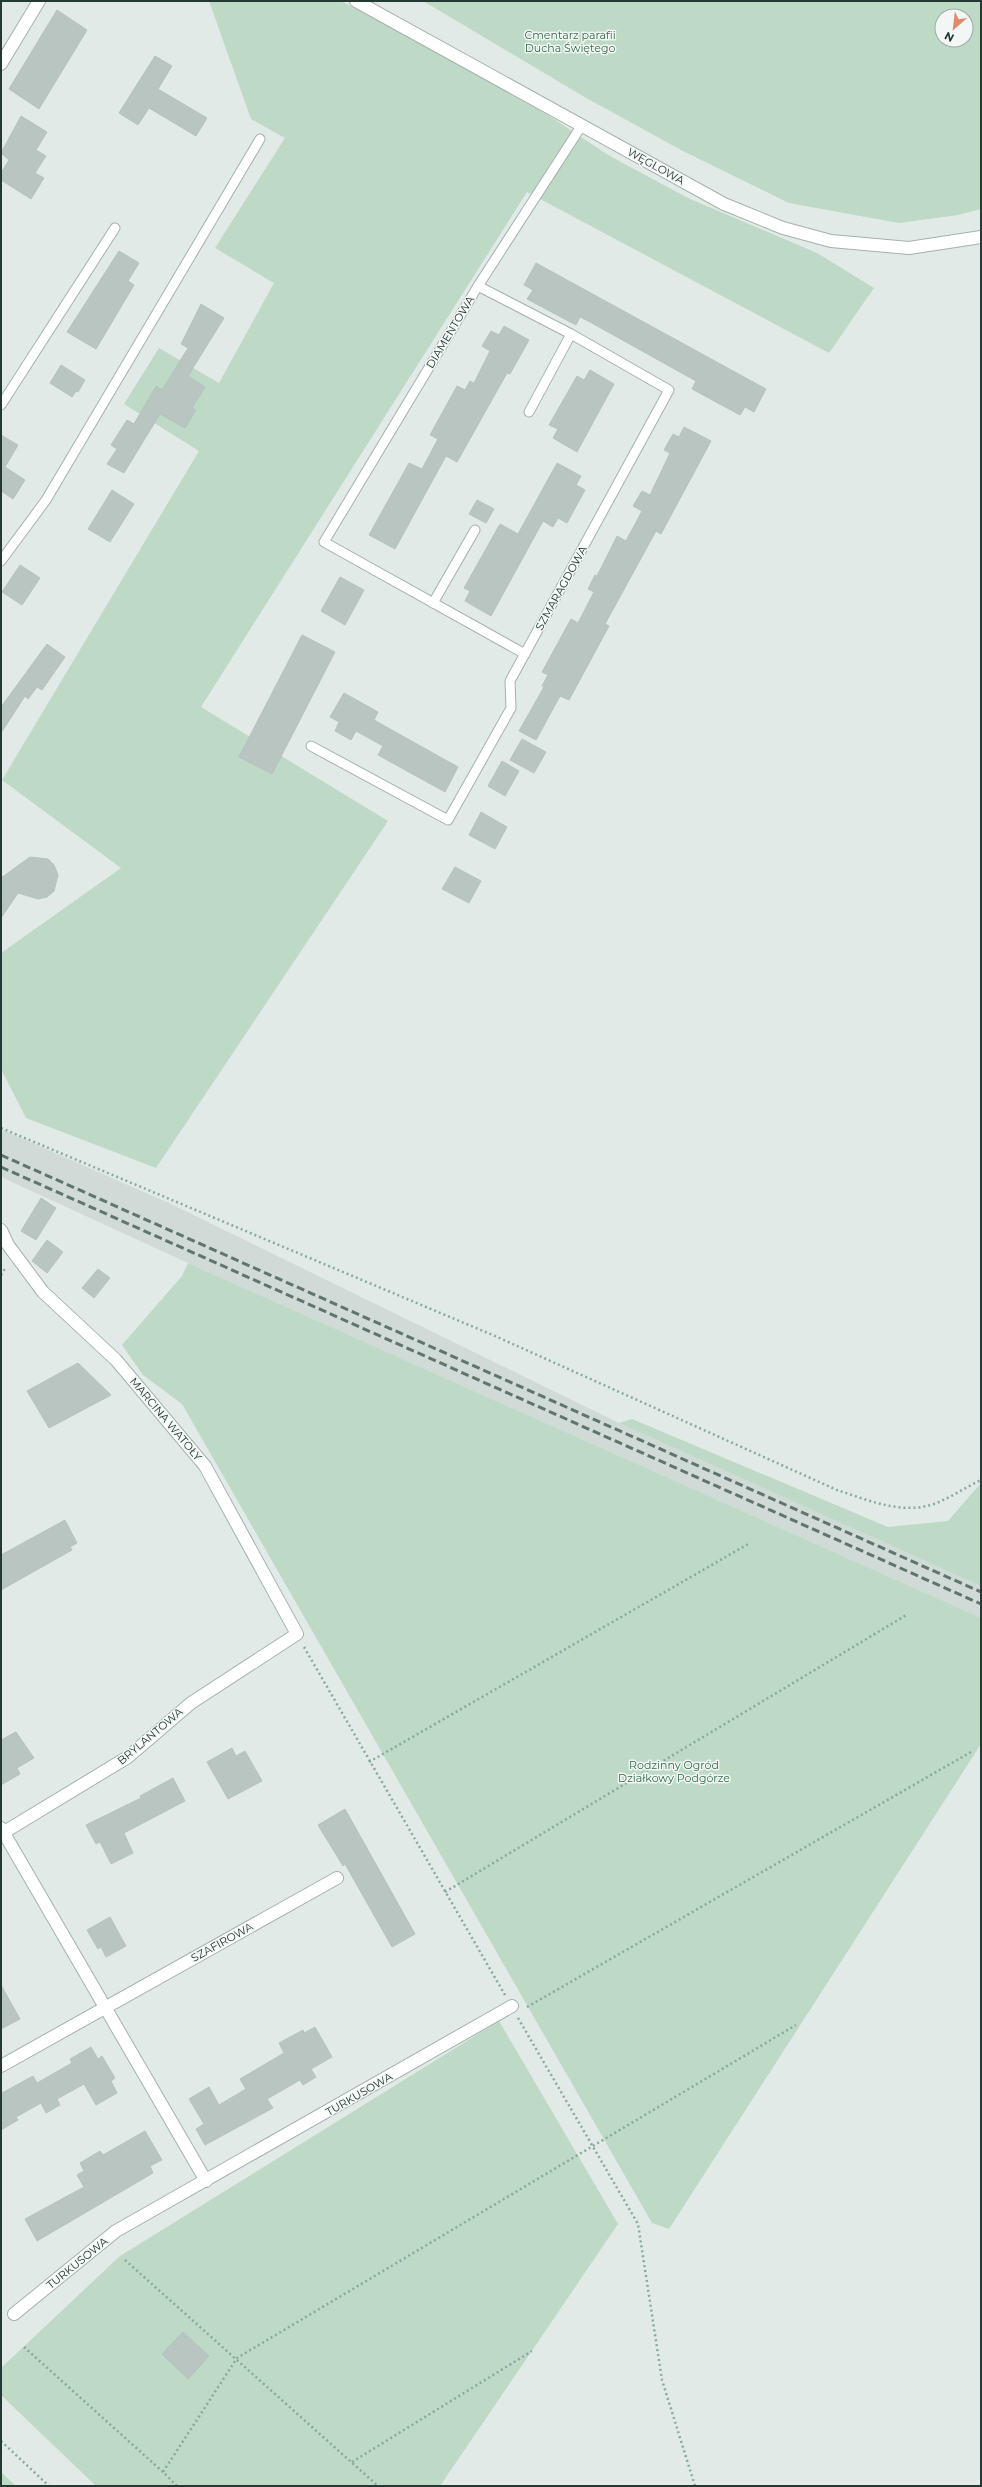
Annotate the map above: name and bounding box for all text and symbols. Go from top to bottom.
north arrow [934,8,974,48]
park label: Cmentarz parafii Ducha Świętego [524,28,616,55]
text: N [942,29,957,45]
street label: WĘGLOWA [625,145,687,187]
street label: DIAMENTOWA [423,293,477,371]
street label: SZMARAGDOWA [532,543,590,633]
street label: MARCINA WATOŁY [127,1374,205,1464]
street label: BRYLANTOWA [114,1704,186,1767]
park label: Rodzinny Ogród Działkowy Podgórze [618,1758,730,1785]
street label: SZAFIROWA [189,1919,256,1965]
street label: TURKUSOWA [323,2069,395,2119]
street label: TURKUSOWA [44,2234,111,2292]

